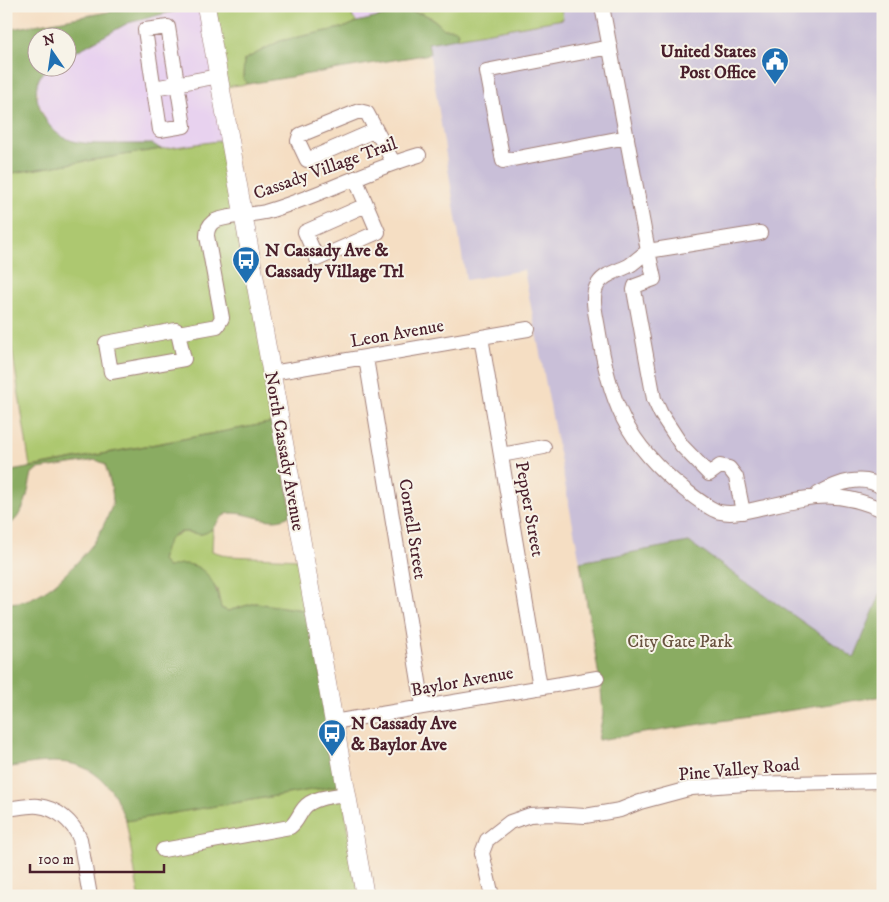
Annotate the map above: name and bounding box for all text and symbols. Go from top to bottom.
north arrow [28,28,78,78]
text: N [42,30,57,50]
place label: United States Post Office [660,41,757,84]
public building icon: United States Post Office [760,46,790,85]
street label: Cassady Village Trail [251,133,401,205]
place label: N Cassady Ave & Cassady Village Trl [265,240,404,283]
bus stop icon: N Cassady Ave & Cassady Village Trl [231,245,261,284]
street label: Leon Avenue [349,315,446,353]
street label: North Cassady Avenue [259,370,309,533]
street label: Pepper Street [510,460,548,559]
street label: Cornell Street [393,477,431,581]
park label: City Gate Park [627,631,733,653]
street label: Baylor Avenue [409,662,515,702]
place label: N Cassady Ave & Baylor Ave [351,713,457,756]
bus stop icon: N Cassady Ave & Baylor Ave [317,718,347,757]
street label: Pine Valley Road [678,754,801,786]
scale bar [30,842,164,874]
text: 100 m [38,850,74,869]

